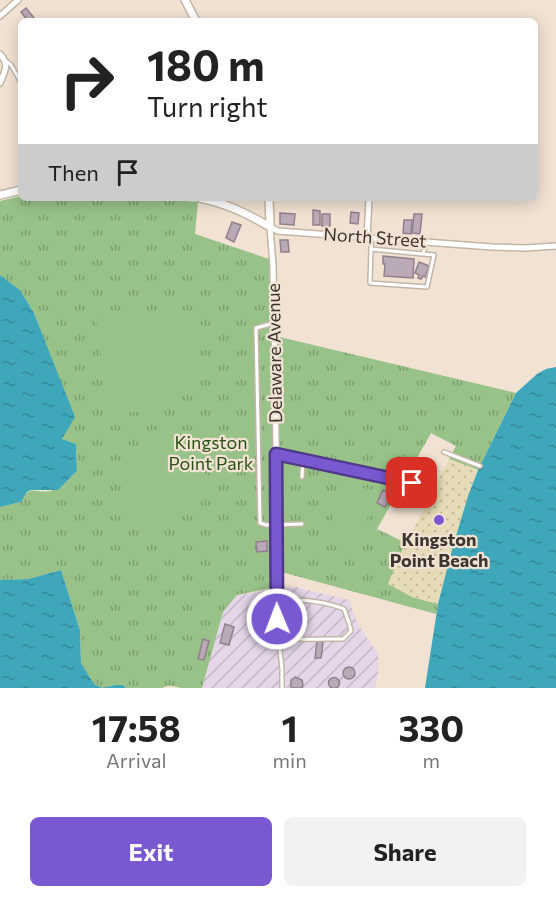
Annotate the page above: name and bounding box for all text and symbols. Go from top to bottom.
text: 180 m [147,38,265,90]
icon: right [48,42,126,120]
text: Turn right [147,90,267,123]
icon: arrive [111,156,144,189]
text: Then [48,159,99,186]
street label: North Street [323,222,427,252]
street label: Delaware Avenue [262,283,286,423]
park label: Kingston Point Park [168,431,254,474]
pin [386,457,437,508]
icon: arrive [395,466,428,499]
marker: Kingston Point Beach [432,513,446,527]
place label: Kingston Point Beach [390,528,488,571]
position arrow [245,587,309,651]
text: 17:58 [92,705,181,749]
text: 1 [281,705,298,749]
text: 330 [399,705,464,749]
text: Arrival [106,748,167,772]
text: min [273,748,307,772]
text: m [423,748,440,772]
button: Exit [30,817,272,886]
button: Share [284,817,526,886]

